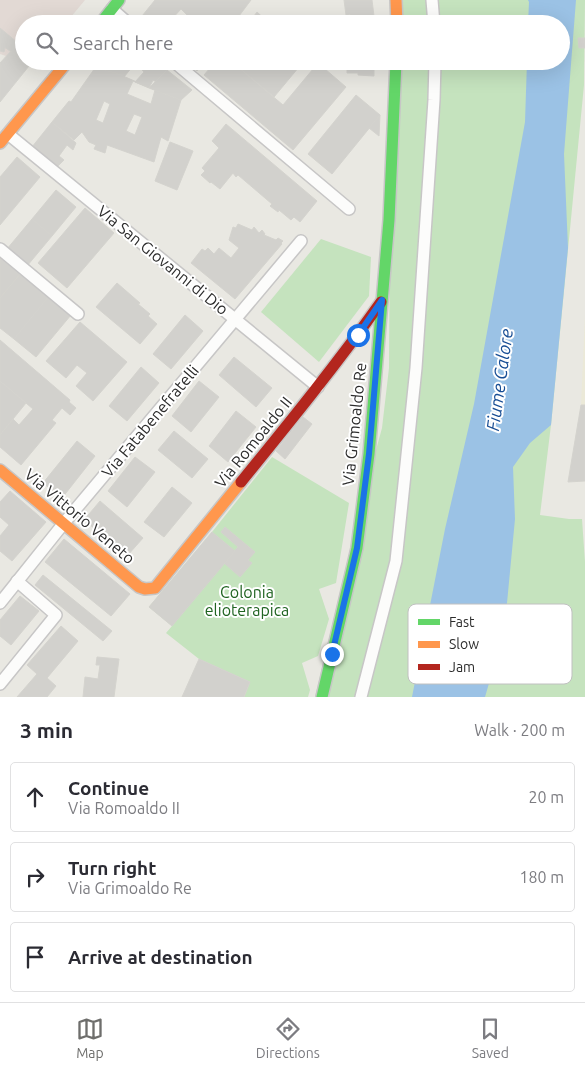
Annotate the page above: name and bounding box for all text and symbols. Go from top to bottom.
search box [15,15,570,70]
icon: search [33,29,61,57]
text: Search here [73,32,173,54]
street label: Via San Giovanni di Dio [94,202,232,318]
route start [347,324,370,347]
water label: Fiume Calore [482,328,516,432]
street label: Via Fatabenefratelli [98,361,202,481]
street label: Via Grimoaldo Re [339,362,369,486]
street label: Via Romoaldo II [211,393,295,491]
street label: Via Vittorio Veneto [21,465,139,567]
park label: Colonia elioterapica [205,583,289,619]
legend [408,604,572,684]
text: Fast [449,614,475,630]
text: Slow [449,636,479,652]
route end [321,643,344,666]
text: Jam [449,659,475,675]
text: 3 min [20,718,73,742]
text: Walk · 200 m [474,721,565,739]
text: Continue [68,777,149,799]
icon: ahead [21,783,49,811]
text: 20 m [528,788,564,806]
text: Via Romoaldo II [68,799,180,817]
text: Turn right [68,857,156,879]
icon: right [21,863,49,891]
text: 180 m [519,868,564,886]
text: Via Grimoaldo Re [68,879,192,897]
icon: arrive [21,943,49,971]
text: Arrive at destination [68,946,253,968]
tab: Map [76,1015,104,1061]
tab: Directions [256,1015,320,1061]
tab: Saved [472,1015,509,1061]

